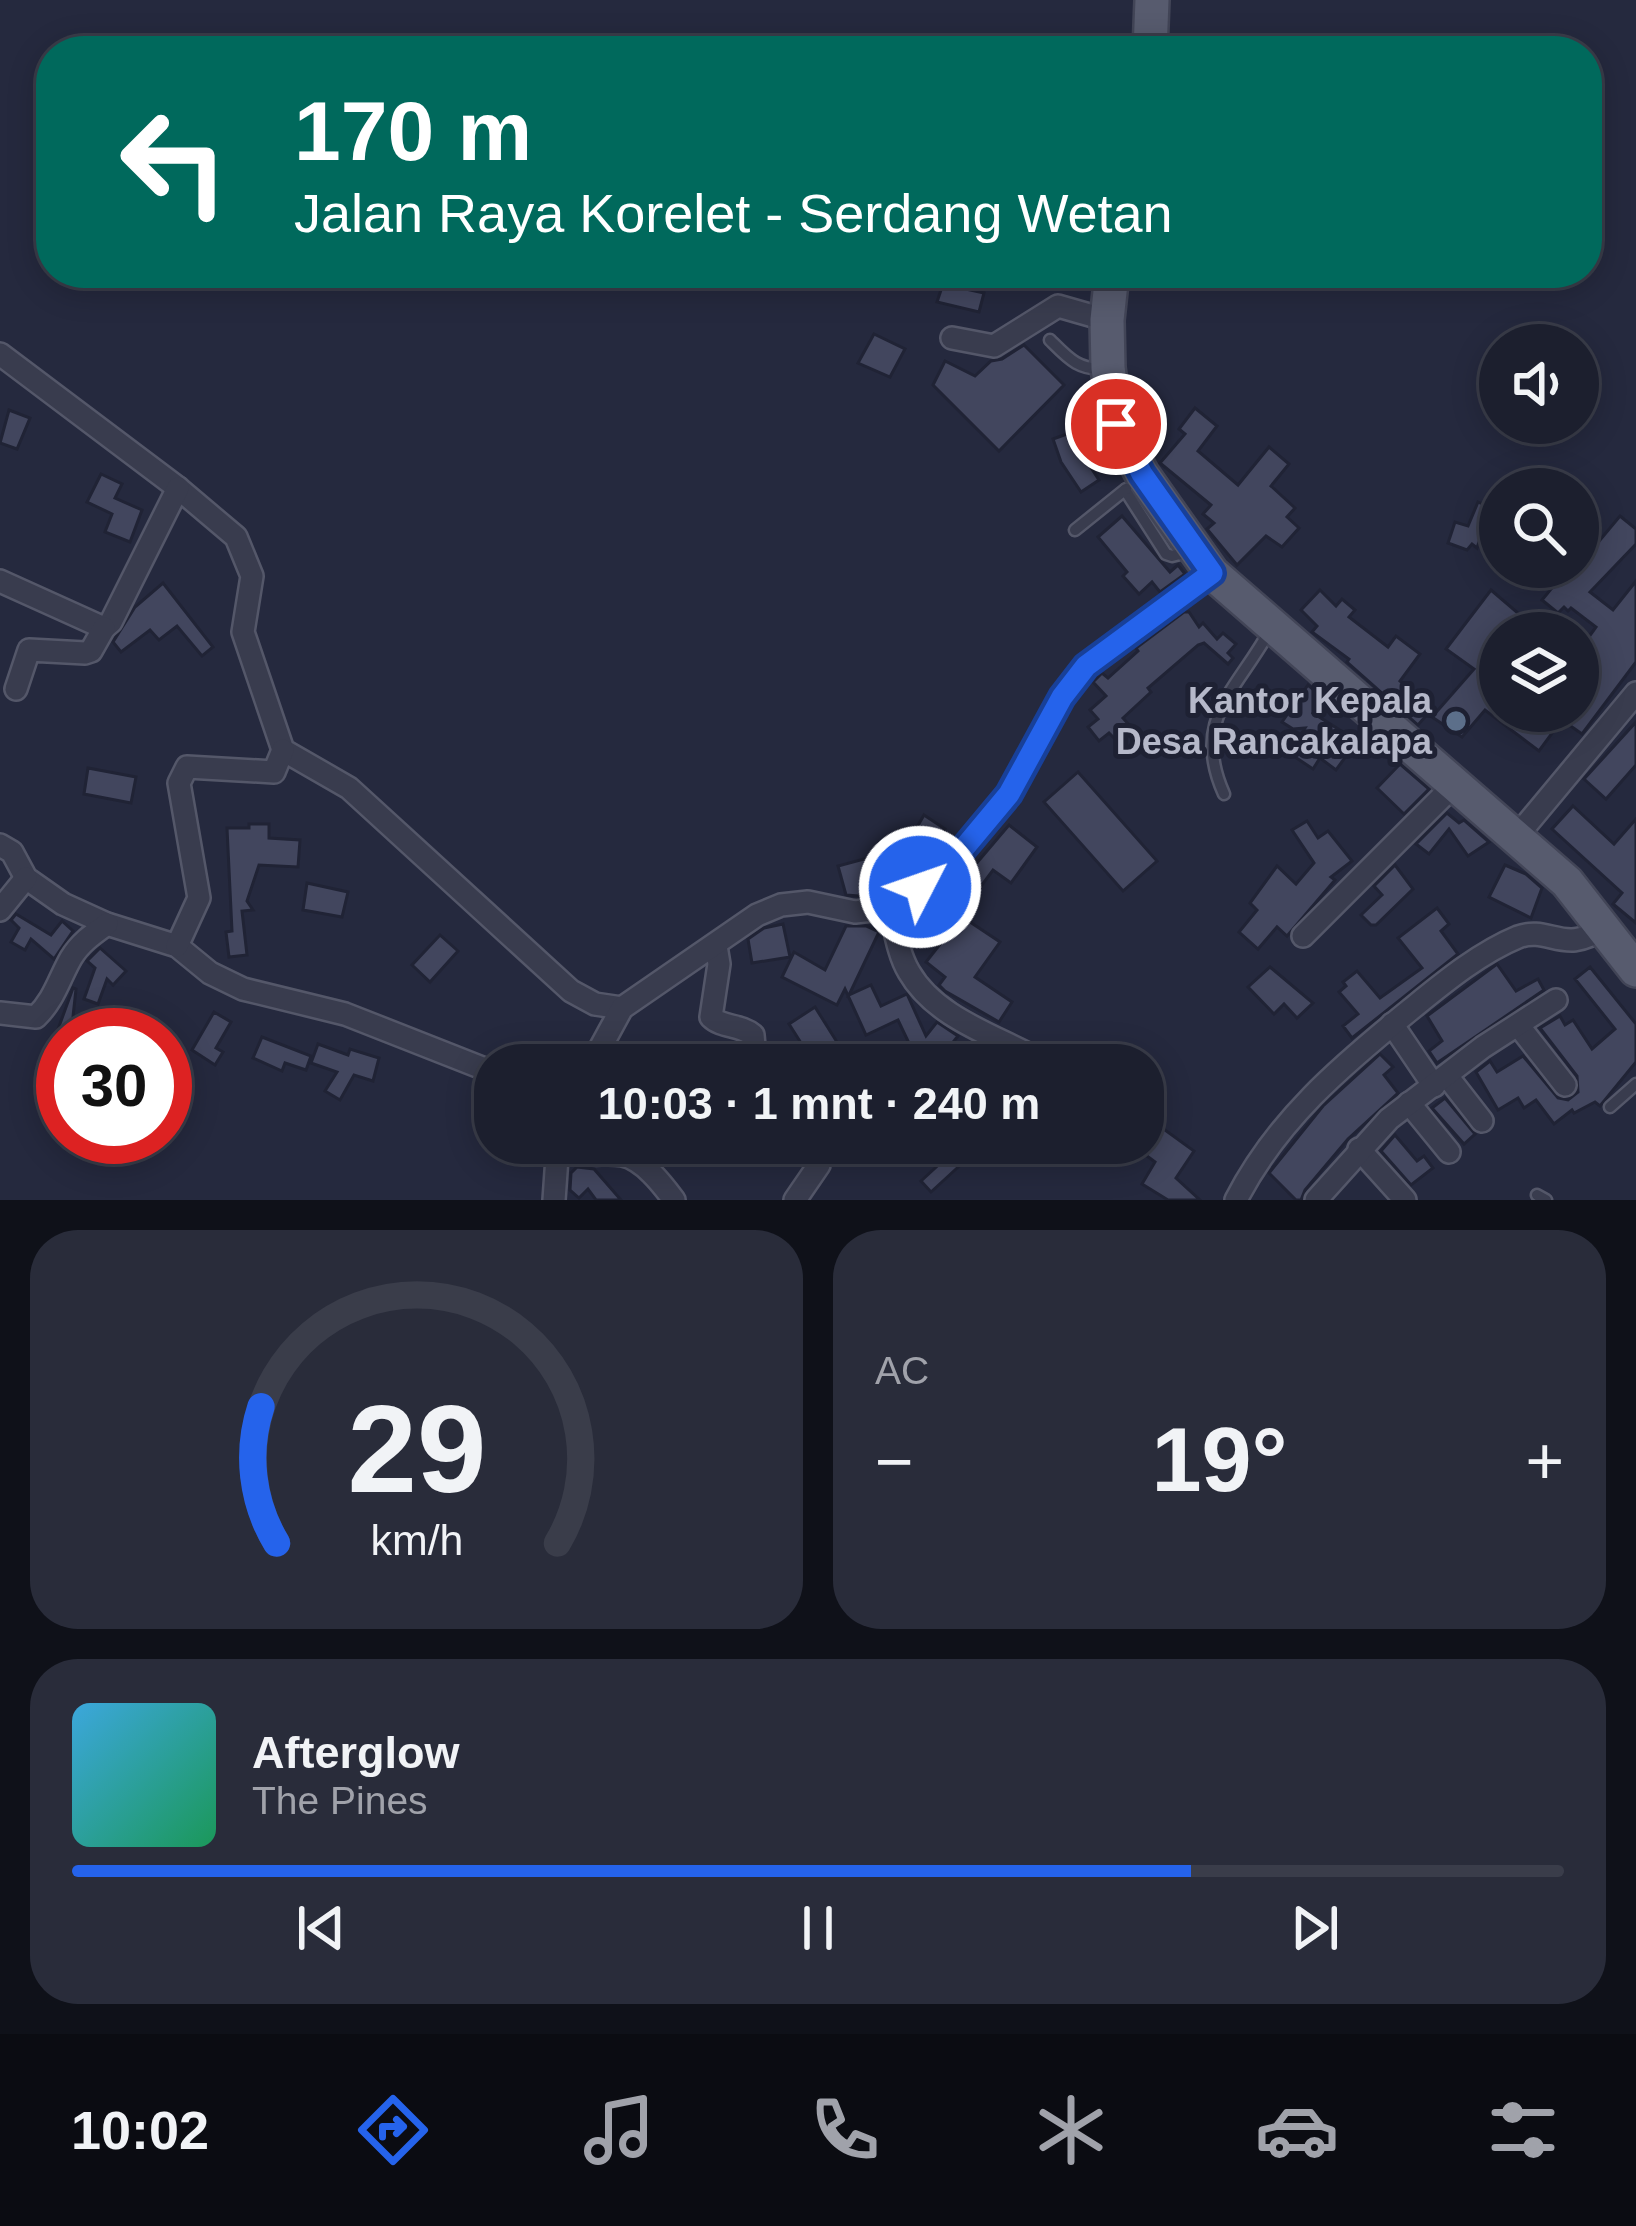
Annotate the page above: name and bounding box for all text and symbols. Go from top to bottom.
icon: left [96,84,252,240]
text: 170 m [294,84,532,178]
text: Jalan Raya Korelet - Serdang Wetan [294,183,1173,243]
map controls [1479,324,1599,732]
button: sound [1479,324,1599,444]
pin [1065,373,1167,475]
icon: arrive [1083,391,1149,457]
button: search [1479,468,1599,588]
button: layers [1479,612,1599,732]
place label: Kantor Kepala Desa Rancakalapa [1116,680,1433,762]
marker: Kantor Kepala Desa Rancakalapa [1443,708,1469,734]
position arrow [857,824,983,950]
speed limit sign: 30 [36,1008,192,1164]
text: 10:03 · 1 mnt · 240 m [598,1078,1040,1129]
text: AC [875,1349,929,1392]
text: 29 [347,1379,486,1518]
text: 19° [1151,1410,1288,1510]
text: − [875,1424,914,1498]
text: + [1525,1424,1564,1498]
text: km/h [370,1515,463,1563]
text: Afterglow [252,1727,460,1778]
text: The Pines [252,1779,428,1822]
icon: previous [288,1895,354,1961]
icon: pause [785,1895,851,1961]
icon: next [1282,1895,1348,1961]
icon: directions [351,2088,435,2172]
icon: music [577,2088,661,2172]
icon: phone [803,2088,887,2172]
icon: climate [1029,2088,1113,2172]
icon: car [1255,2088,1339,2172]
icon: filters [1481,2088,1565,2172]
text: 10:02 [71,2100,209,2160]

